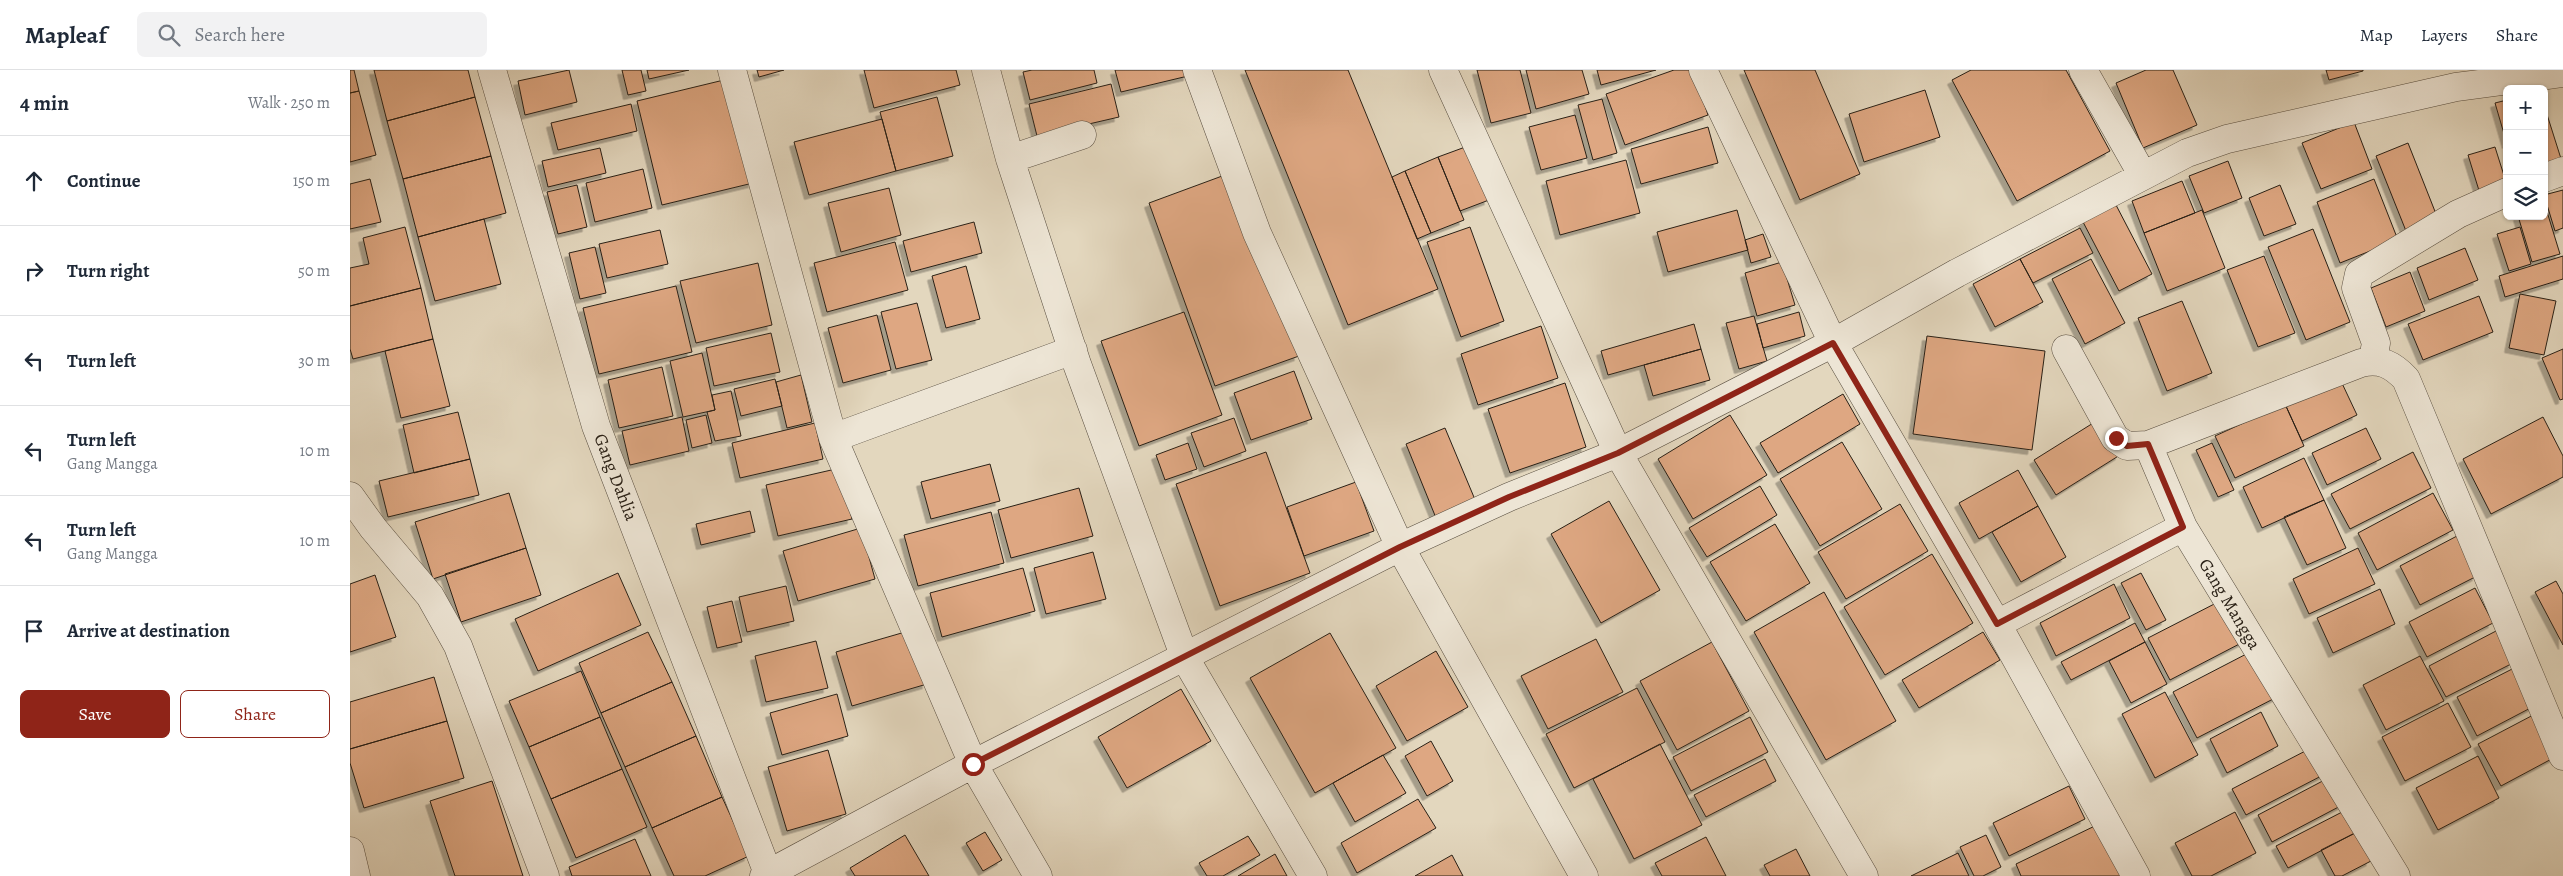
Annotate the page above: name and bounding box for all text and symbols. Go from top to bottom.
search box [137,12,487,57]
text: Mapleaf [25,19,107,51]
icon: search [155,21,183,49]
text: Search here [195,22,285,48]
text: Map [2360,23,2393,47]
text: Layers [2421,23,2468,47]
text: Share [2496,23,2538,47]
map controls [2503,85,2548,220]
button: + [2503,85,2548,130]
text: 4 min [20,89,69,117]
text: Walk · 250 m [248,92,330,114]
button: − [2503,130,2548,175]
icon: ahead [20,167,48,195]
text: Continue [67,168,141,194]
text: 150 m [293,170,330,192]
button: layers [2503,175,2548,220]
icon: right [20,257,48,285]
text: Turn right [67,258,149,284]
text: 50 m [298,260,330,282]
icon: left [20,347,48,375]
text: Turn left [67,348,136,374]
text: 30 m [298,350,330,372]
text: Turn left [67,427,136,453]
route end [2105,427,2128,450]
street label: Gang Dahlia [588,430,644,524]
icon: left [20,437,48,465]
text: 10 m [300,440,330,462]
text: Gang Mangga [67,453,158,475]
text: Turn left [67,517,136,543]
icon: left [20,527,48,555]
text: 10 m [300,530,330,552]
text: Gang Mangga [67,543,158,565]
street label: Gang Mangga [2193,554,2267,654]
icon: arrive [20,617,48,645]
text: Arrive at destination [67,618,230,644]
button: Save [20,690,170,738]
button: Share [180,690,330,738]
route start [962,753,985,776]

